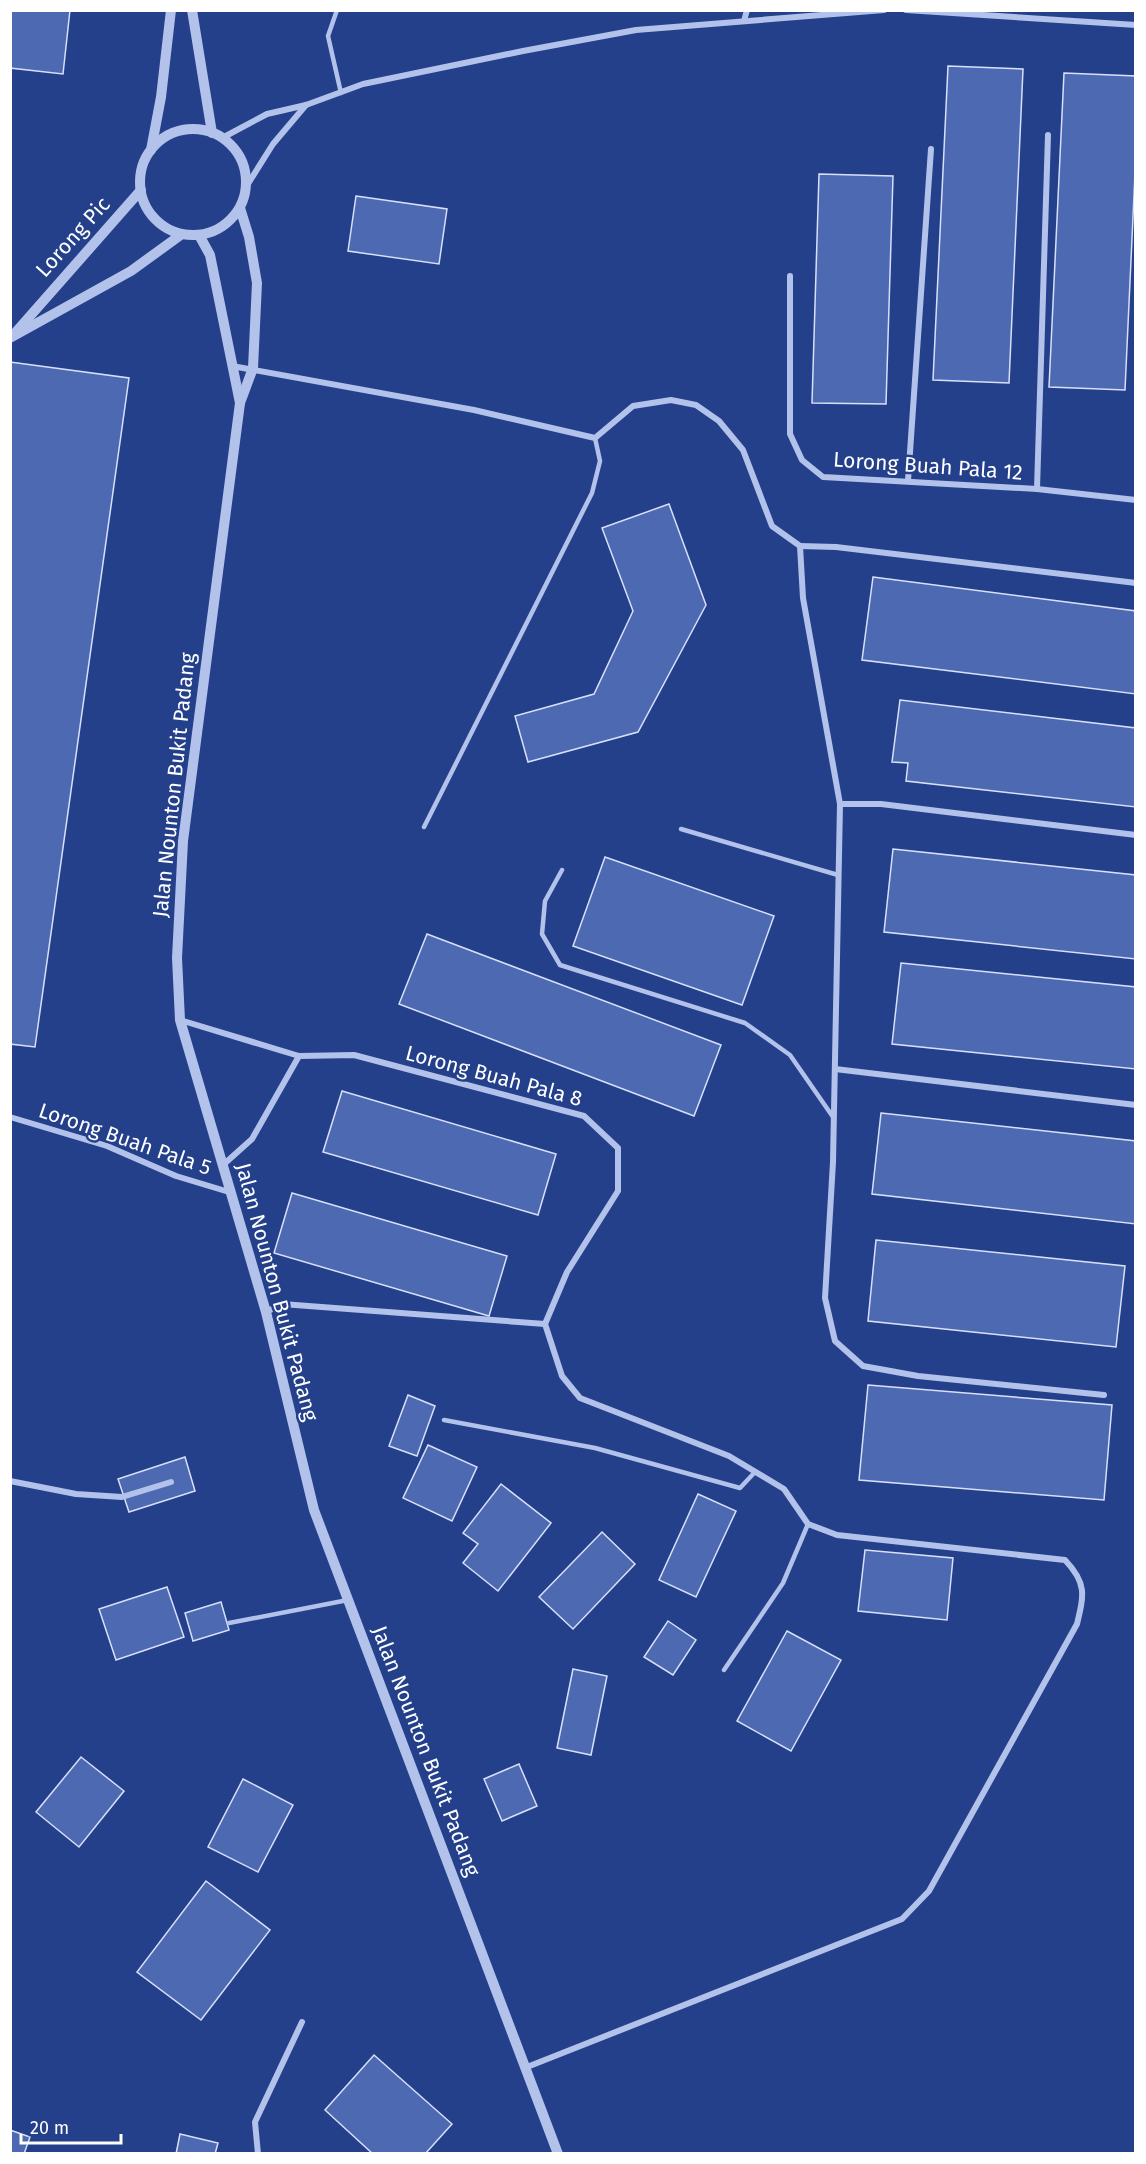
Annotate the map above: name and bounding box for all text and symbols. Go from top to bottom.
street label: Lorong Pic [30,192,116,282]
street label: Lorong Buah Pala 12 [832,446,1024,486]
street label: Jalan Nounton Bukit Padang [147,651,201,919]
street label: Lorong Buah Pala 8 [403,1040,585,1112]
street label: Lorong Buah Pala 5 [35,1097,215,1181]
street label: Jalan Nounton Bukit Padang [230,1160,324,1424]
street label: Jalan Nounton Bukit Padang [366,1622,486,1880]
scale bar [21,2107,122,2145]
text: 20 m [30,2117,69,2139]

